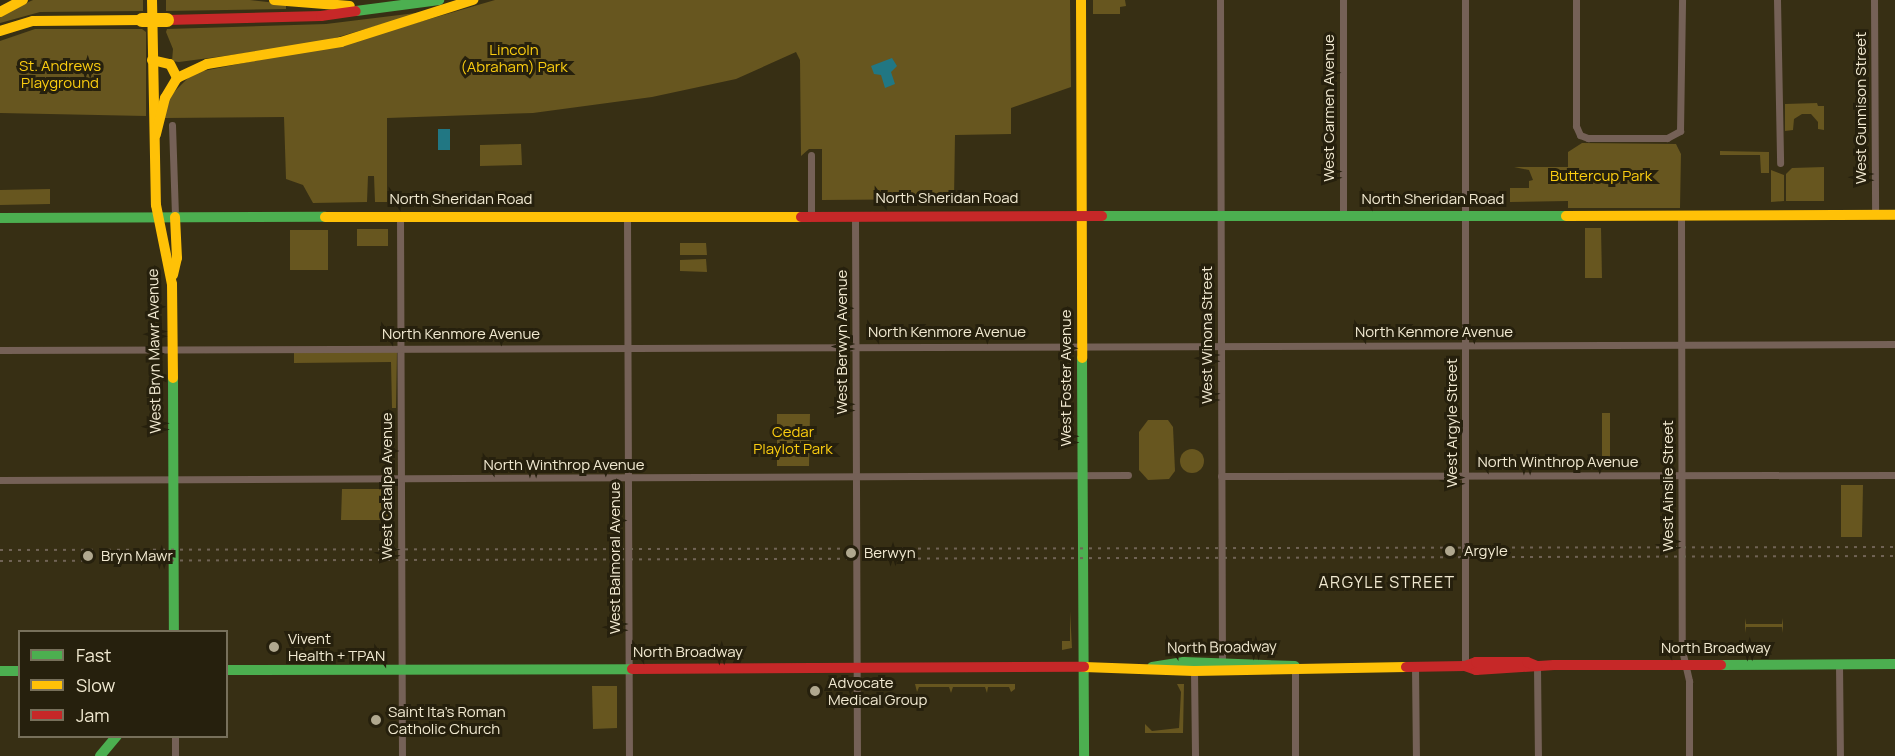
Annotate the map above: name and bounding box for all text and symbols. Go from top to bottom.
street label: West Gunnison Street [1852,32,1870,184]
street label: West Carmen Avenue [1320,34,1338,182]
park label: Lincoln (Abraham) Park [460,40,568,75]
park label: St. Andrews Playground [19,56,101,91]
park label: Buttercup Park [1550,167,1652,185]
street label: North Sheridan Road [876,189,1018,207]
street label: North Sheridan Road [390,190,532,208]
street label: North Sheridan Road [1362,190,1504,208]
street label: West Winona Street [1198,266,1216,404]
street label: West Bryn Mawr Avenue [144,268,164,434]
street label: West Berwyn Avenue [833,270,851,414]
street label: West Foster Avenue [1057,309,1075,447]
street label: North Kenmore Avenue [868,323,1026,341]
street label: North Kenmore Avenue [1355,323,1513,341]
street label: North Kenmore Avenue [382,325,540,343]
street label: West Argyle Street [1443,358,1461,488]
street label: West Catalpa Avenue [378,412,396,560]
street label: West Ainslie Street [1659,420,1677,552]
park label: Cedar Playlot Park [753,422,833,457]
street label: North Winthrop Avenue [1478,453,1638,471]
street label: North Winthrop Avenue [484,456,644,474]
street label: West Balmoral Avenue [606,482,624,634]
marker: Argyle [1441,542,1459,560]
place label: Argyle [1464,542,1508,560]
marker: Berwyn [842,544,860,562]
place label: Berwyn [864,544,916,562]
marker: Bryn Mawr [79,547,97,565]
place label: Bryn Mawr [101,547,173,565]
district label: ARGYLE STREET [1318,572,1456,592]
place label: Vivent Health + TPAN [288,629,385,664]
legend [18,630,228,738]
street label: North Broadway [1167,637,1277,657]
marker: Vivent Health + TPAN [265,638,283,656]
street label: North Broadway [1661,639,1771,657]
text: Fast [76,643,111,667]
street label: North Broadway [633,643,743,661]
text: Slow [76,673,115,697]
place label: Advocate Medical Group [828,673,927,708]
marker: Advocate Medical Group [806,682,824,700]
place label: Saint Ita's Roman Catholic Church [388,702,506,737]
text: Jam [76,703,110,727]
marker: Saint Ita's Roman Catholic Church [369,713,383,727]

